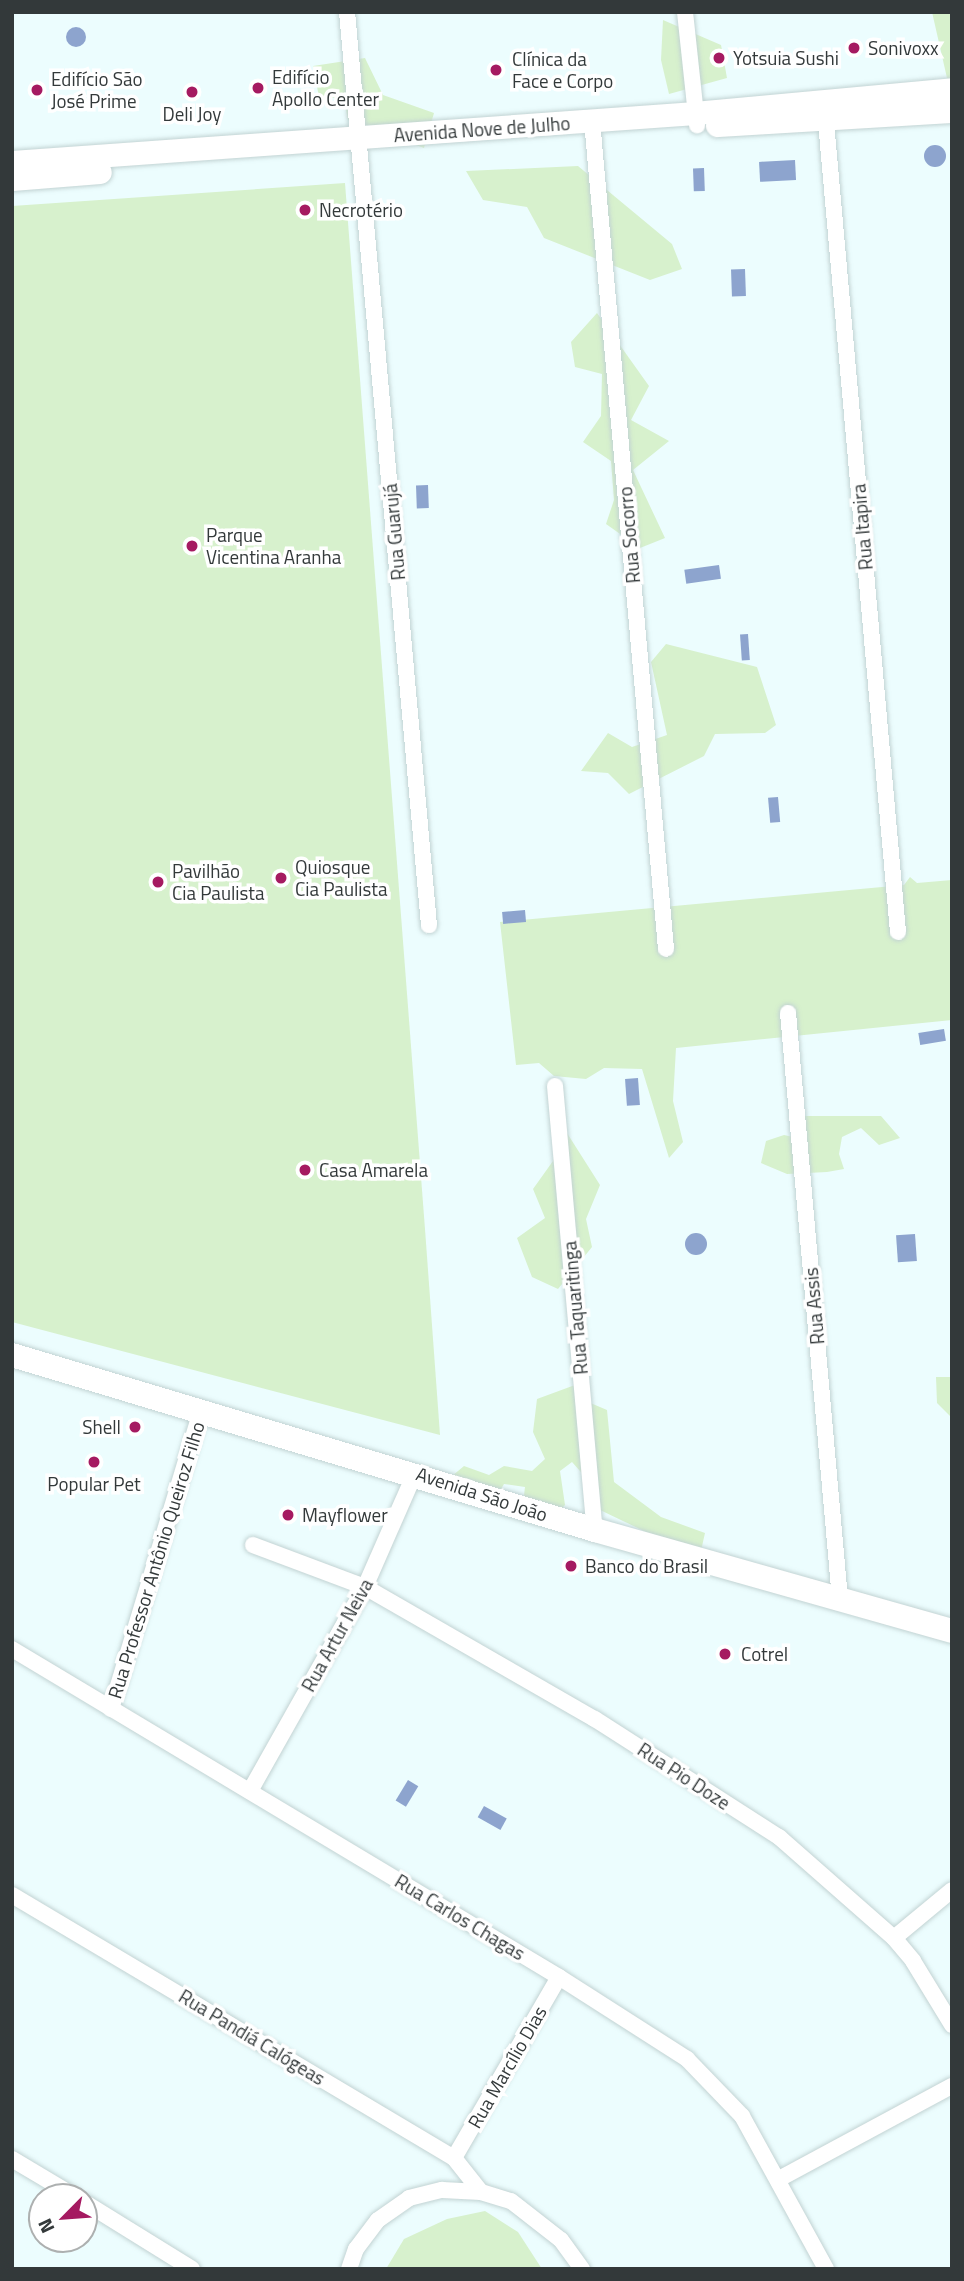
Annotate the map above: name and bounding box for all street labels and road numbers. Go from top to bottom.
street label: Avenida Nove de Julho [393,111,571,147]
street label: Rua Guarujá [378,483,410,581]
street label: Rua Itapira [847,483,877,571]
street label: Rua Socorro [613,486,645,584]
street label: Rua Taquaritinga [558,1240,592,1376]
street label: Rua Assis [799,1266,829,1346]
street label: Rua Professor Antônio Queiroz Filho [103,1419,209,1701]
street label: Avenida São João [413,1462,551,1526]
street label: Rua Artur Neiva [297,1574,377,1696]
street label: Rua Pio Doze [634,1738,734,1814]
street label: Rua Carlos Chagas [391,1869,529,1965]
street label: Rua Pandiá Calógeas [175,1984,329,2090]
street label: Rua Marcílio Dias [463,2002,551,2132]

